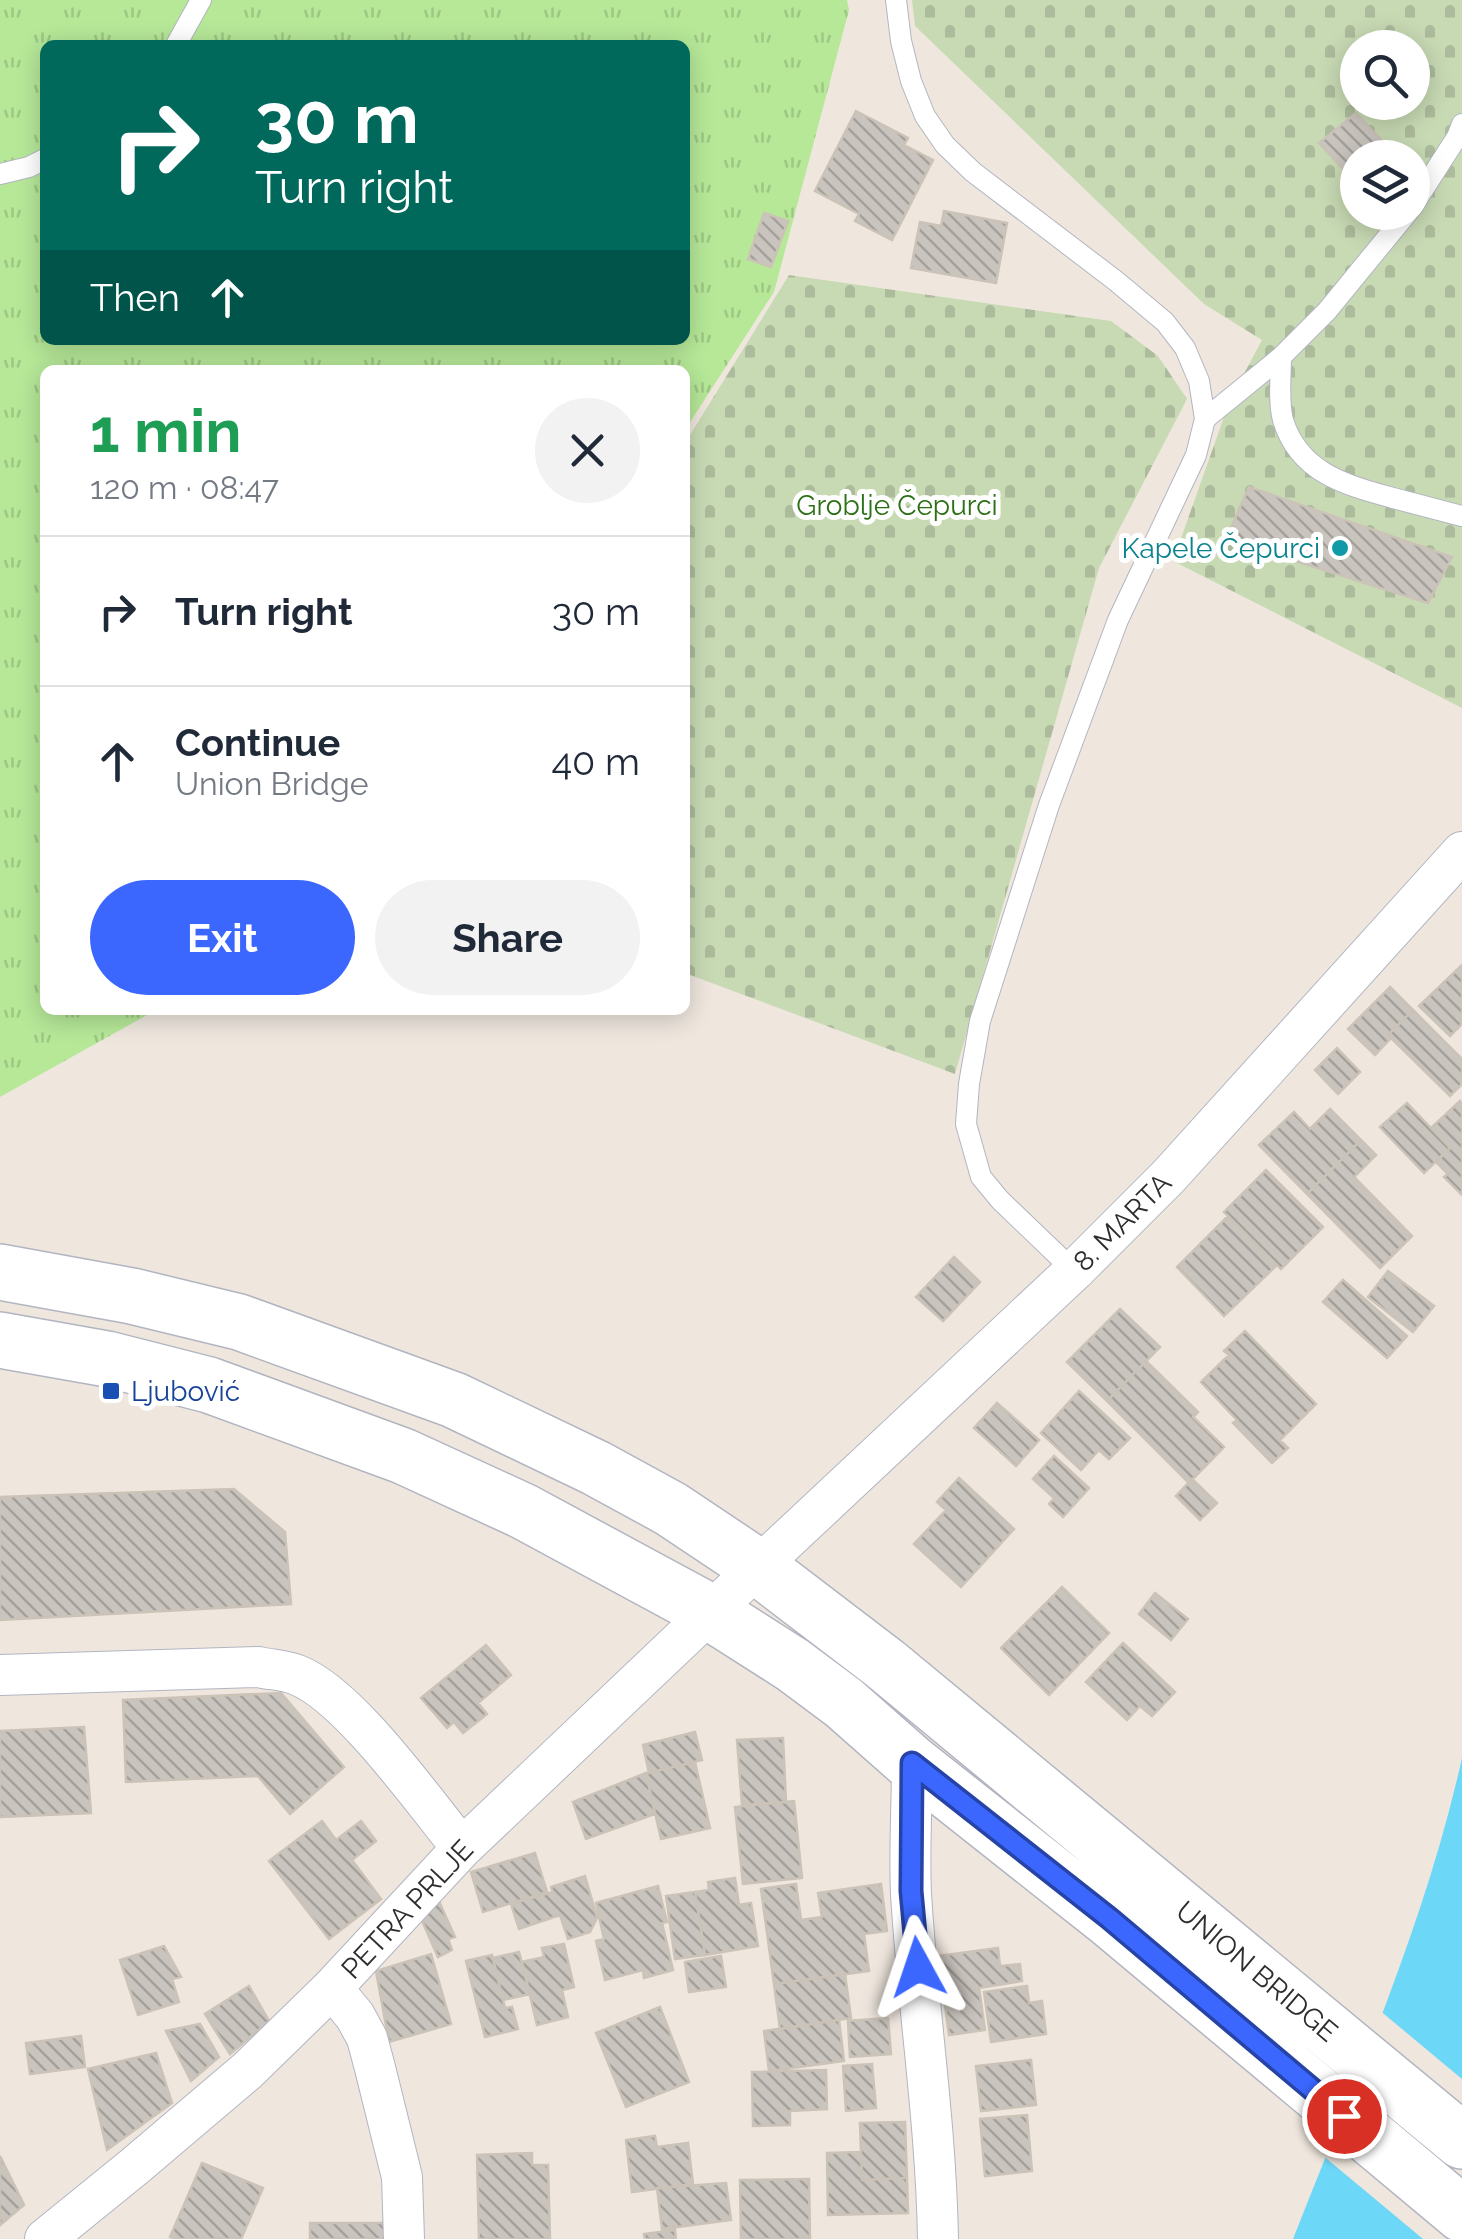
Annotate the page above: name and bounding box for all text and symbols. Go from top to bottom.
map controls [1340,30,1430,230]
button: search [1340,30,1430,120]
text: 30 m [255,77,419,159]
icon: right [90,80,220,210]
button: layers [1340,140,1430,230]
text: Turn right [255,161,453,214]
icon: ahead [200,270,255,325]
text: Then [90,275,180,320]
text: 1 min [90,396,241,466]
button: close [535,398,640,503]
text: 120 m · 08:47 [90,469,279,506]
park label: Groblje Čepurci [796,489,998,522]
place label: Kapele Čepurci [1121,532,1320,565]
marker: Kapele Čepurci [1329,537,1351,559]
icon: right [90,584,145,639]
text: Turn right [175,589,352,634]
text: 30 m [552,589,640,634]
text: Continue [175,720,340,765]
icon: ahead [90,734,145,789]
text: 40 m [551,739,640,784]
text: Union Bridge [175,765,368,802]
button: Exit [90,880,355,995]
button: Share [375,880,640,995]
street label: 8. MARTA [1067,1167,1178,1278]
place label: Ljubović [131,1375,240,1408]
marker: Ljubović [100,1380,122,1402]
street label: PETRA PRLJE [335,1833,480,1986]
street label: UNION BRIDGE [1169,1894,1344,2048]
position arrow [866,1915,970,2019]
pin [1302,2074,1387,2159]
icon: arrive [1317,2089,1372,2144]

